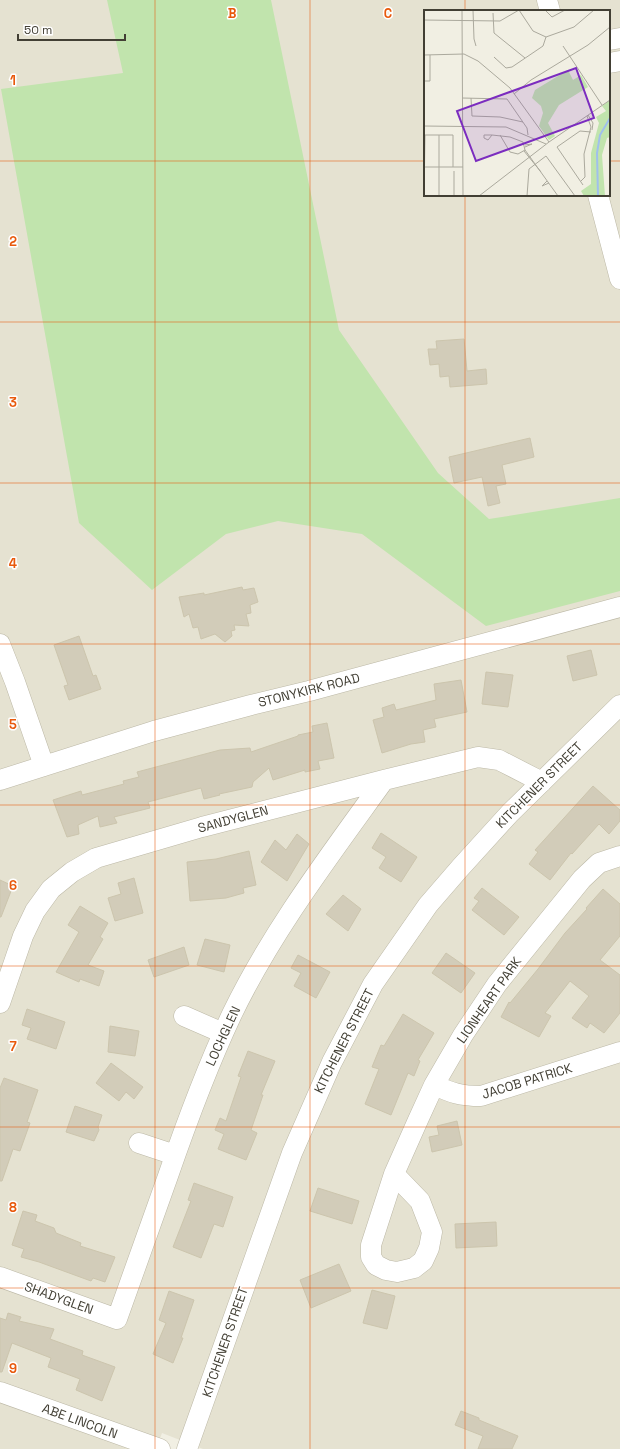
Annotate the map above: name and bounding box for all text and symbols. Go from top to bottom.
text: B [228,5,237,22]
text: C [384,5,392,22]
inset map [424,10,610,196]
scale bar [18,16,125,42]
text: 50 m [24,22,52,38]
text: 1 [10,72,16,89]
text: 2 [9,233,17,250]
text: 3 [9,394,17,411]
text: 4 [9,555,17,572]
street label: STONYKIRK ROAD [256,669,362,711]
text: 5 [9,716,17,733]
street label: KITCHENER STREET [492,738,586,832]
street label: SANDYGLEN [196,801,270,837]
text: 6 [9,877,17,894]
street label: LIONHEART PARK [453,953,525,1047]
street label: KITCHENER STREET [310,985,378,1096]
street label: LOCHGLEN [202,1003,244,1069]
text: 7 [9,1038,17,1055]
street label: JACOB PATRICK [480,1059,574,1103]
text: 8 [9,1199,17,1216]
street label: SHADYGLEN [22,1278,96,1318]
street label: KITCHENER STREET [198,1284,252,1399]
text: 9 [9,1360,17,1377]
street label: ABE LINCOLN [40,1399,120,1443]

